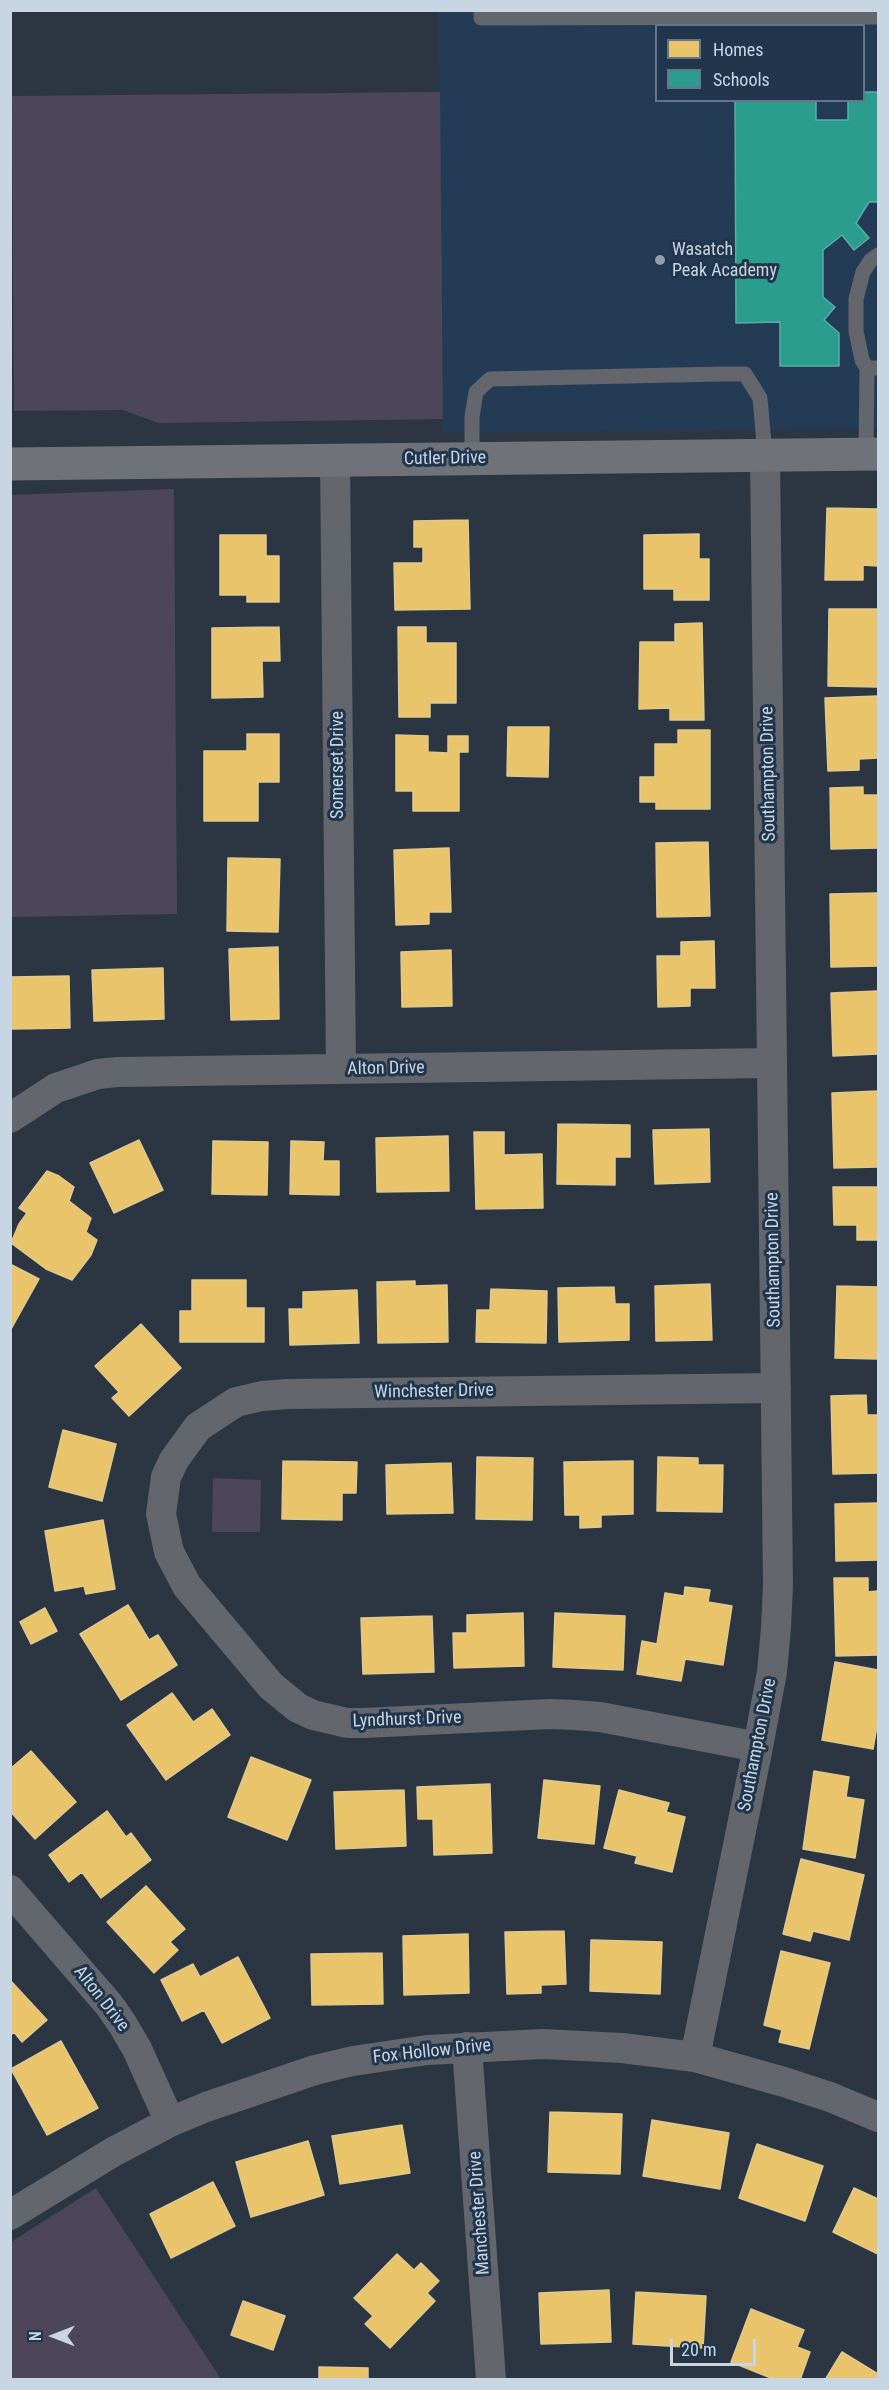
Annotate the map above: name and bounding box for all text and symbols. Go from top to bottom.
legend [655,24,865,102]
text: Homes [713,39,763,60]
text: Schools [713,69,770,90]
place label: Wasatch Peak Academy [672,239,777,282]
marker: Wasatch Peak Academy [653,253,667,267]
street label: Cutler Drive [404,447,486,471]
street label: Southampton Drive [757,706,781,842]
street label: Somerset Drive [327,711,349,819]
street label: Alton Drive [347,1058,425,1080]
street label: Southampton Drive [762,1192,786,1328]
street label: Winchester Drive [374,1380,494,1404]
street label: Southampton Drive [735,1677,781,1813]
street label: Lyndhurst Drive [352,1707,462,1733]
street label: Alton Drive [69,1962,133,2036]
street label: Fox Hollow Drive [372,2035,492,2069]
street label: Manchester Drive [465,2150,495,2276]
north arrow [24,2306,84,2366]
scale bar [673,2327,758,2365]
text: N [26,2331,45,2341]
text: 20 m [681,2339,716,2360]

